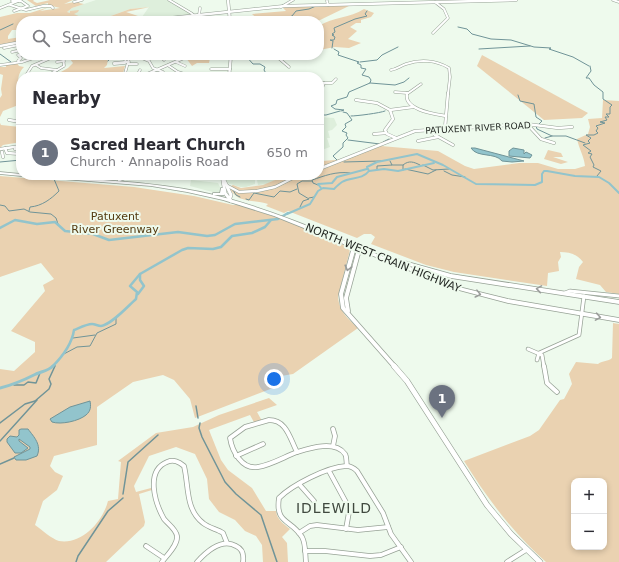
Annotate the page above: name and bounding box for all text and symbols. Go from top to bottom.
search box [16,16,324,60]
icon: search [30,27,52,49]
text: Search here [62,29,152,47]
text: Nearby [32,88,101,108]
street label: PATUXENT RIVER ROAD [425,120,531,136]
text: Sacred Heart Church [70,136,245,154]
text: 1 [40,145,50,160]
text: 650 m [266,145,308,160]
text: Church · Annapolis Road [70,154,229,169]
park label: Patuxent River Greenway [71,210,159,236]
street label: NORTH WEST CRAIN HIGHWAY [303,221,463,295]
one-way arrow [344,264,353,271]
one-way arrow [536,285,542,294]
one-way arrow [475,290,481,298]
one-way arrow [595,312,601,320]
your location [264,369,284,389]
pin: 1 [429,385,455,418]
map controls [571,478,607,550]
button: + [571,478,607,514]
district label: IDLEWILD [296,500,372,516]
button: − [571,514,607,550]

